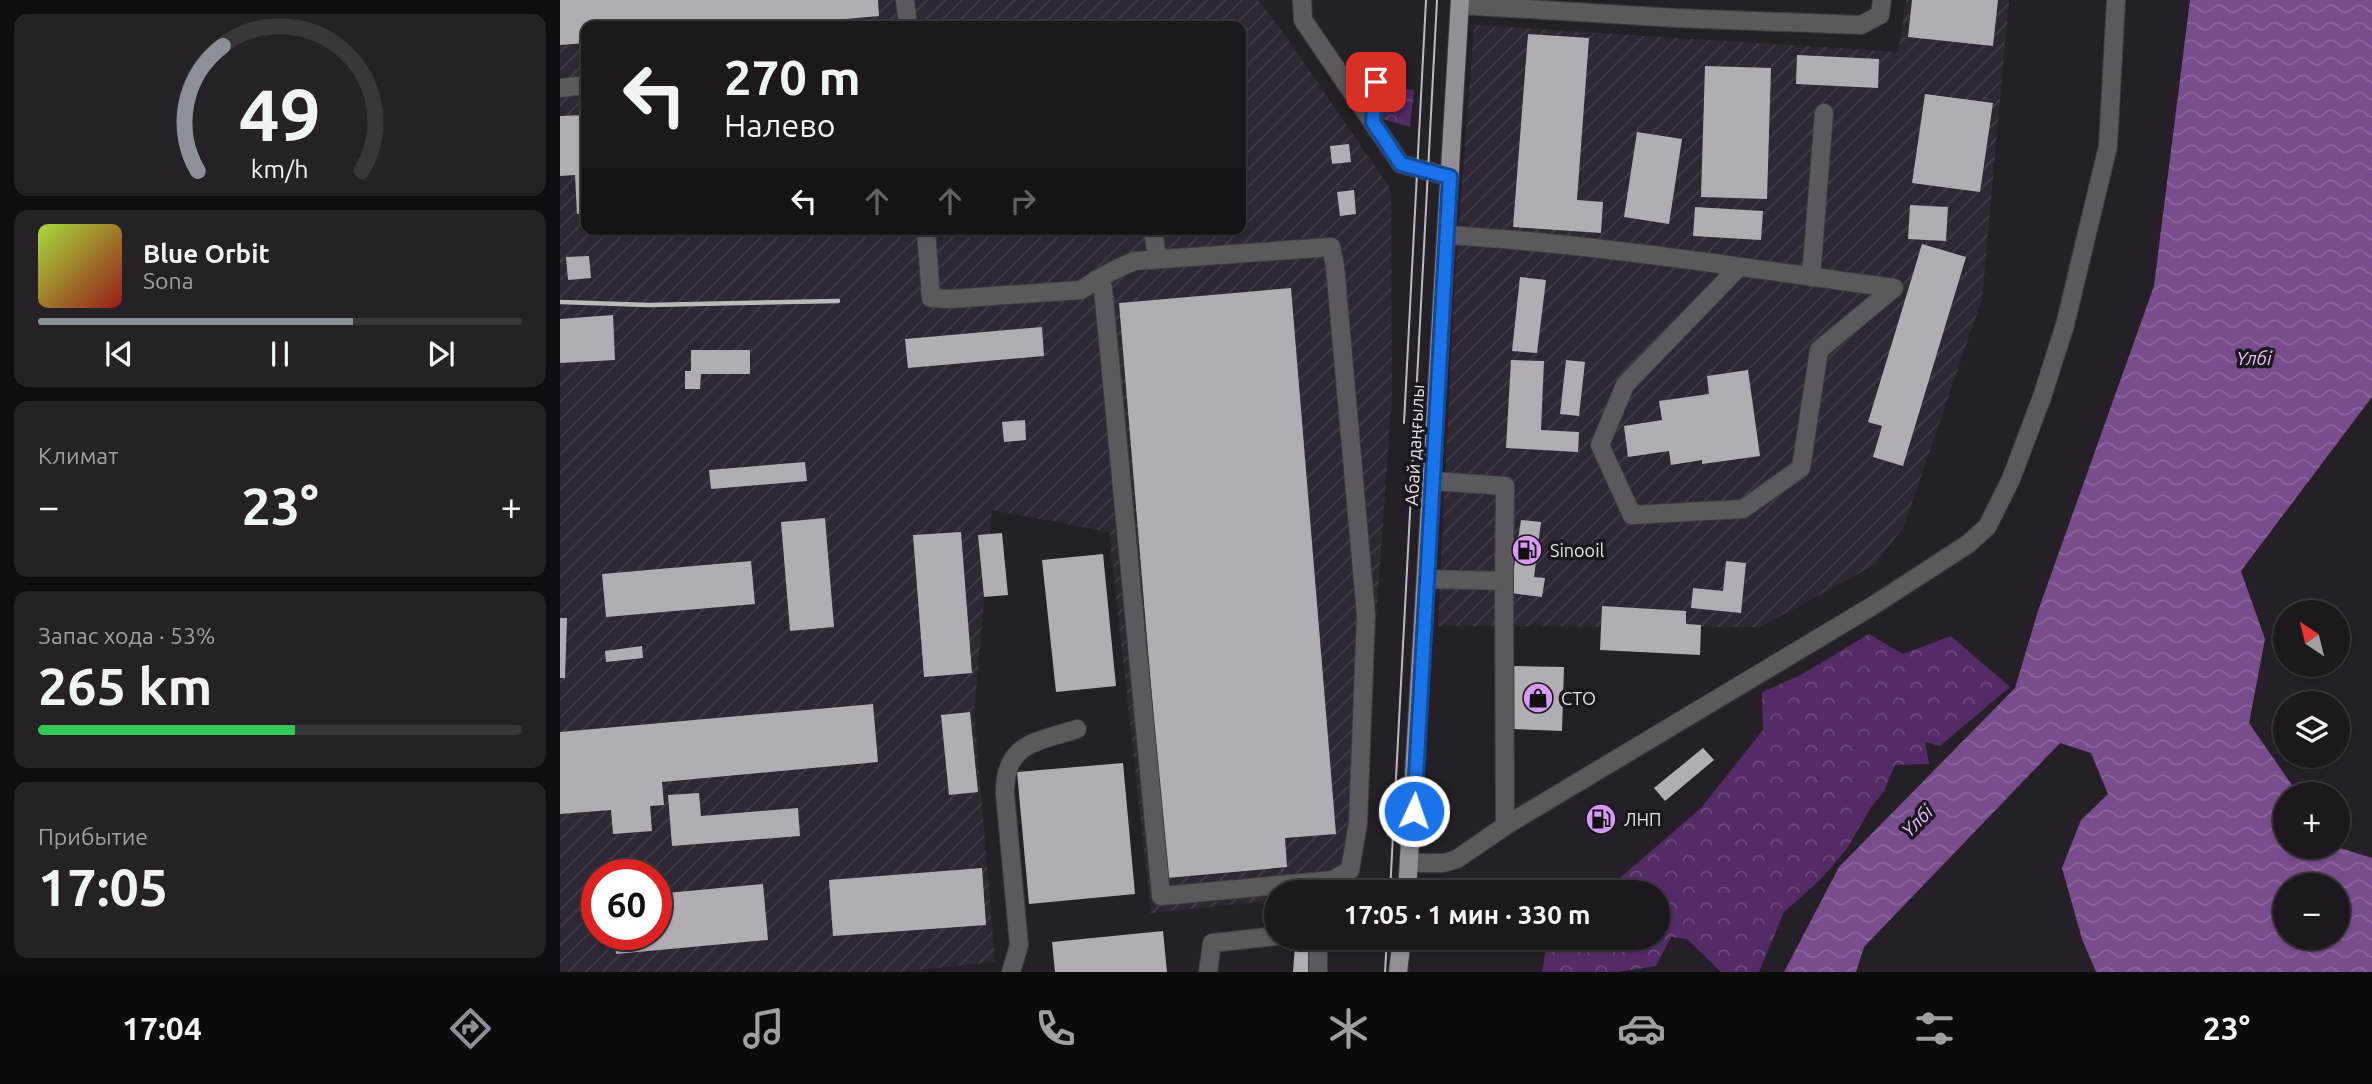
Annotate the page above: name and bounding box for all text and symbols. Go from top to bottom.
icon: left [609,49,700,140]
text: 270 m [724,49,861,104]
pin [1346,52,1406,112]
icon: arrive [1357,63,1395,101]
text: 49 [239,73,321,155]
text: Налево [724,107,836,143]
text: km/h [251,155,309,183]
icon: left [785,182,823,220]
icon: ahead [858,182,896,220]
icon: ahead [931,182,969,220]
icon: right [1004,182,1042,220]
text: Blue Orbit [143,239,270,268]
text: Sona [143,268,193,293]
icon: previous [100,335,138,373]
icon: pause [261,335,299,373]
icon: next [422,335,460,373]
water label: Үлбі [2236,347,2273,369]
street label: Абай даңғылы [1401,384,1427,506]
text: Климат [38,443,118,468]
text: 23° [241,477,319,535]
text: − [38,485,59,527]
text: + [501,485,522,527]
fuel station icon: Sinooil [1510,533,1544,567]
place label: Sinooil [1550,540,1605,560]
north arrow [2273,600,2350,677]
map controls [2273,600,2350,950]
text: Запас хода · 53% [38,623,215,648]
text: 265 km [38,657,212,715]
shop icon: СТО [1521,681,1555,715]
place label: СТО [1561,688,1596,708]
button: layers [2273,691,2350,768]
position arrow [1377,774,1451,848]
button: + [2273,782,2350,859]
water label: Үлбі [1897,800,1938,841]
fuel station icon: ЛНП [1584,802,1618,836]
place label: ЛНП [1624,809,1661,829]
text: Прибытие [38,824,148,849]
text: 17:05 [38,858,168,916]
speed limit sign: 60 [581,859,672,950]
button: − [2273,873,2350,950]
text: 17:05 · 1 мин · 330 m [1344,900,1590,929]
icon: directions [446,1004,495,1053]
icon: music [739,1004,788,1053]
icon: phone [1031,1004,1080,1053]
icon: climate [1324,1004,1373,1053]
icon: car [1617,1004,1666,1053]
icon: filters [1910,1004,1959,1053]
text: 17:04 [122,1010,202,1046]
text: 23° [2203,1010,2250,1046]

